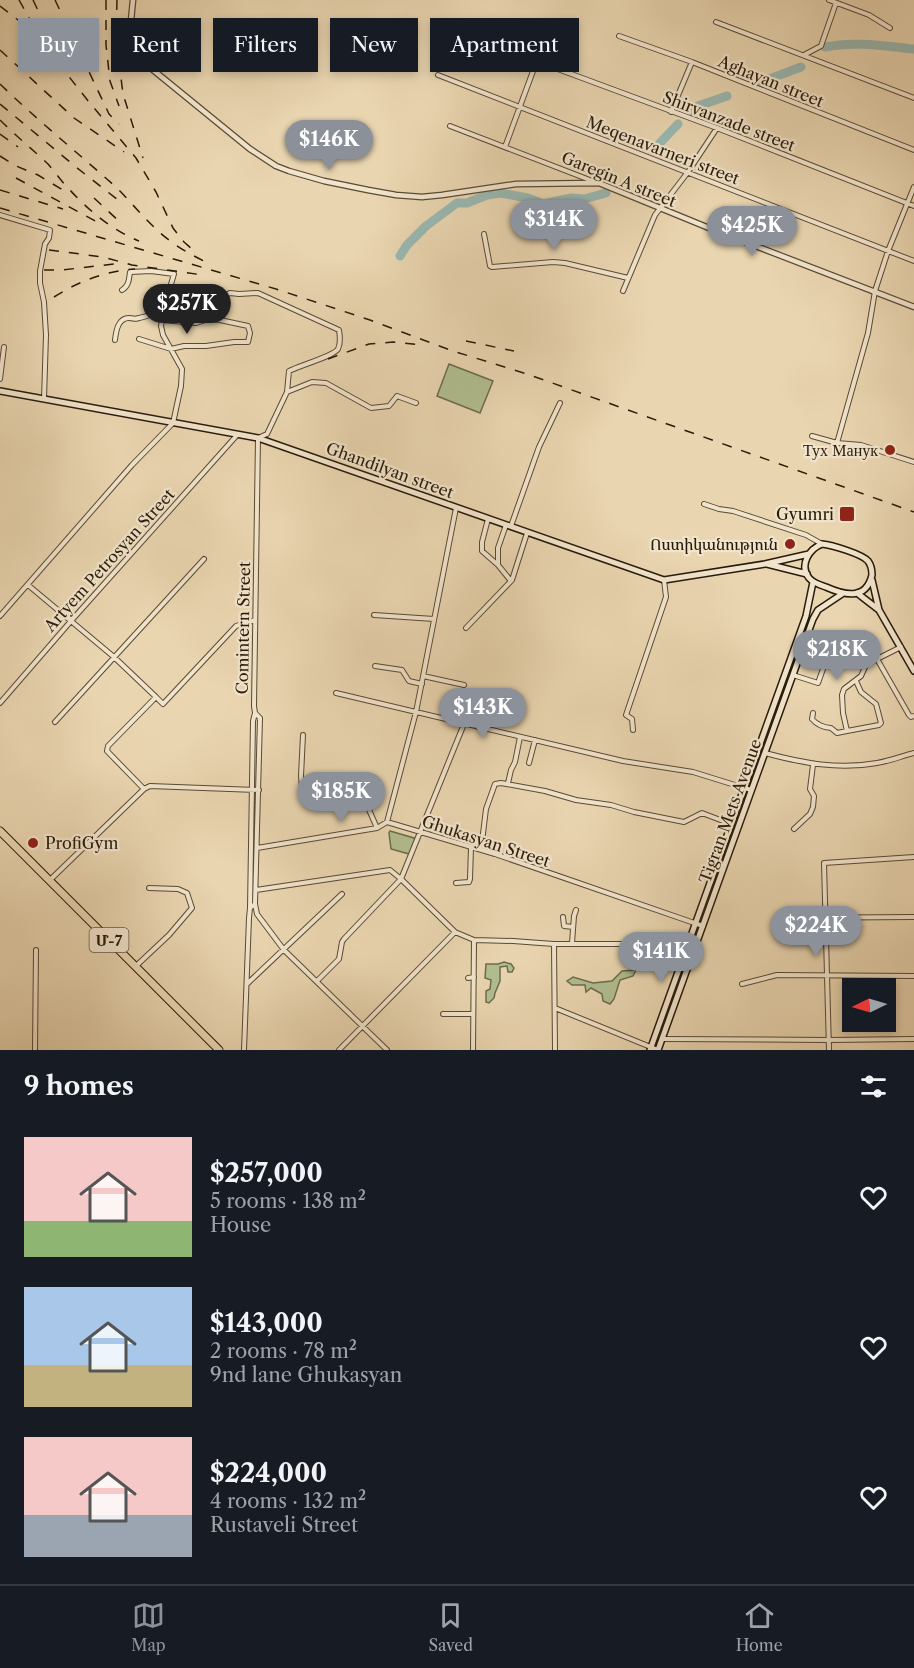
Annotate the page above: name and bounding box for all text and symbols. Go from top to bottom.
chip: Buy [18,18,99,72]
chip: Rent [111,18,201,72]
chip: Filters [213,18,318,72]
chip: New [330,18,418,72]
chip: Apartment [430,18,579,72]
street label: Aghayan street [714,50,827,111]
street label: Shirvanzade street [660,87,798,156]
street label: Meqenavarneri street [584,112,743,189]
pin: $146K [287,120,371,171]
text: $146K [299,127,359,151]
street label: Garegin A street [559,147,680,211]
pin: $314K [512,200,596,251]
pin: $425K [710,206,794,257]
text: $314K [524,207,584,231]
text: $425K [721,213,783,237]
pin: $257K [145,284,229,335]
text: $257K [157,291,217,315]
street label: Ghandilyan street [323,438,457,502]
place label: Тух Манук [803,440,878,460]
marker: Тух Манук [883,443,897,457]
street label: Artyem Petrosyan Street [39,484,179,636]
place label: Gyumri [776,504,834,524]
marker: Gyumri [838,505,856,523]
place label: Ոստիկանություն [650,534,778,554]
marker: Ոստիկանություն [783,537,797,551]
street label: Comintern Street [232,561,254,695]
pin: $218K [795,630,879,681]
text: $218K [807,637,867,661]
pin: $143K [441,688,525,739]
text: $143K [453,695,513,719]
street label: Tigran Mets Avenue [695,736,765,886]
pin: $185K [299,772,383,823]
text: $185K [311,779,371,803]
street label: Ghukasyan Street [419,811,553,871]
place label: ProfiGym [45,833,119,853]
marker: ProfiGym [26,836,40,850]
pin: $224K [774,906,858,957]
text: $224K [785,913,847,937]
road number: Մ-7 [90,928,128,952]
pin: $141K [619,932,703,983]
text: $141K [633,939,690,963]
north arrow [842,978,896,1032]
map controls [842,978,896,1032]
text: 9 homes [24,1070,134,1102]
icon: filters [857,1070,890,1103]
text: $257,000 [210,1157,323,1189]
icon: home [72,1161,144,1233]
icon: heart [857,1181,890,1214]
text: 5 rooms · 138 m² [210,1189,366,1213]
text: House [210,1213,271,1237]
text: $143,000 [210,1307,323,1339]
icon: home [72,1311,144,1383]
icon: heart [857,1331,890,1364]
text: 2 rooms · 78 m² [210,1339,357,1363]
text: 9nd lane Ghukasyan [210,1363,402,1387]
text: $224,000 [210,1457,327,1489]
icon: home [72,1461,144,1533]
icon: heart [857,1481,890,1514]
text: 4 rooms · 132 m² [210,1489,366,1513]
text: Rustaveli Street [210,1513,358,1537]
tab: Map [131,1599,166,1655]
tab: Saved [428,1599,473,1655]
tab: Home [736,1599,783,1655]

